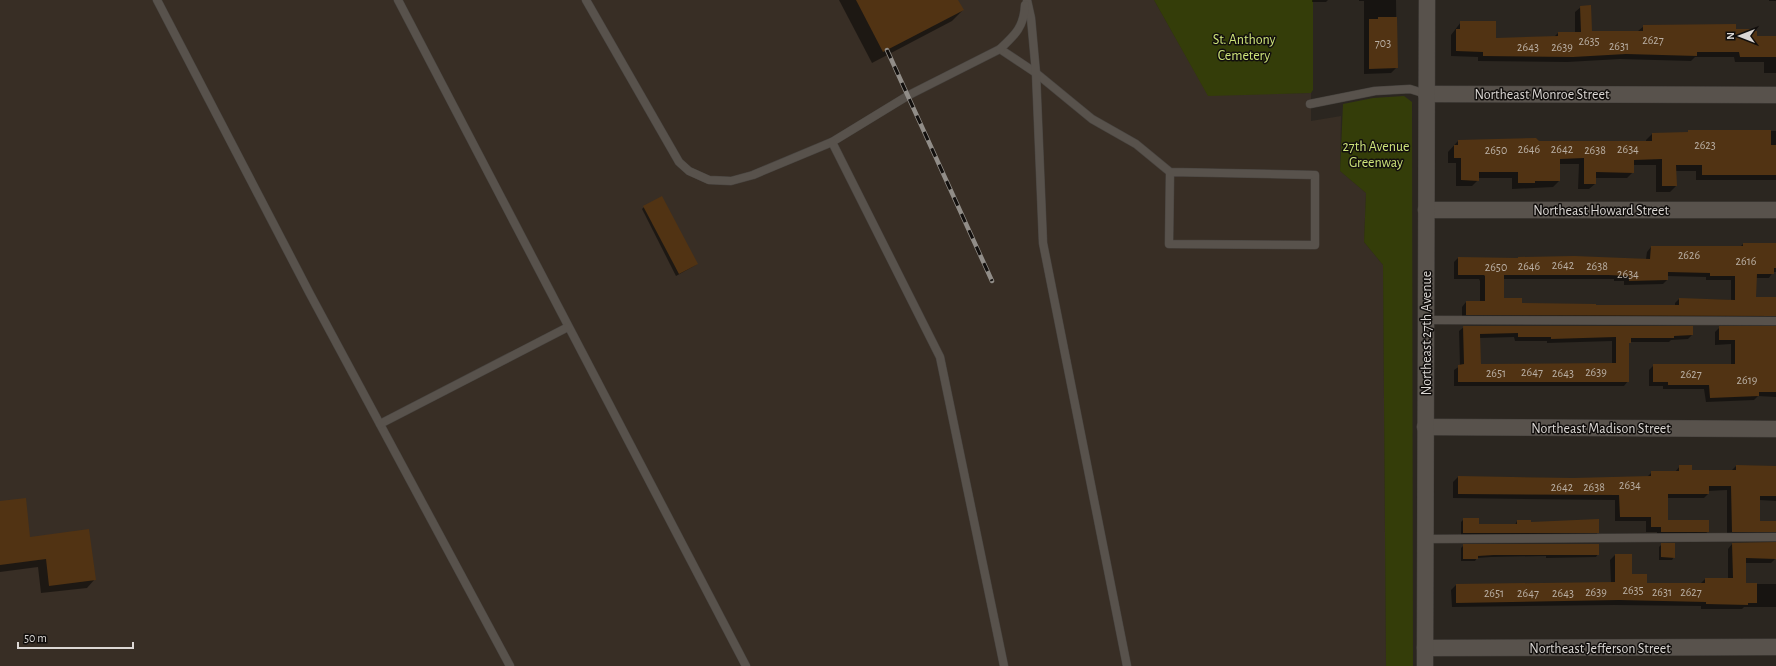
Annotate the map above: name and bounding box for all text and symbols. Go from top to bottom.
north arrow [1720,16,1760,56]
text: N [1725,32,1736,40]
park label: St. Anthony Cemetery [1213,33,1275,63]
house number: 2627 [1642,34,1664,46]
house number: 2635 [1578,35,1600,47]
house number: 703 [1375,37,1391,49]
house number: 2631 [1609,40,1629,52]
house number: 2643 [1517,41,1539,53]
house number: 2639 [1551,41,1573,53]
street label: Northeast Monroe Street [1475,88,1610,102]
house number: 2623 [1694,139,1716,151]
park label: 27th Avenue Greenway [1342,140,1410,170]
house number: 2646 [1518,143,1541,155]
house number: 2642 [1551,143,1574,155]
house number: 2634 [1617,143,1639,155]
house number: 2650 [1485,144,1507,156]
house number: 2638 [1584,144,1606,156]
street label: Northeast Howard Street [1533,204,1669,218]
house number: 2626 [1678,249,1700,261]
house number: 2616 [1736,255,1757,267]
house number: 2642 [1552,259,1575,271]
house number: 2646 [1518,260,1541,272]
house number: 2638 [1586,260,1608,272]
house number: 2650 [1485,261,1507,273]
house number: 2634 [1617,268,1639,280]
street label: Northeast 27th Avenue [1420,271,1434,395]
house number: 2647 [1521,366,1543,378]
house number: 2639 [1585,366,1607,378]
house number: 2651 [1486,367,1506,379]
house number: 2643 [1552,367,1574,379]
house number: 2627 [1680,368,1702,380]
house number: 2619 [1737,374,1758,386]
street label: Northeast Madison Street [1531,422,1671,436]
house number: 2634 [1619,479,1641,491]
house number: 2642 [1551,481,1574,493]
house number: 2638 [1583,481,1605,493]
house number: 2635 [1622,584,1644,596]
house number: 2639 [1585,586,1607,598]
house number: 2631 [1652,586,1672,598]
house number: 2627 [1680,586,1702,598]
house number: 2651 [1484,587,1504,599]
house number: 2647 [1517,587,1539,599]
house number: 2643 [1552,587,1574,599]
scale bar [18,624,133,650]
text: 50 m [24,632,47,644]
street label: Northeast Jefferson Street [1529,642,1671,656]

